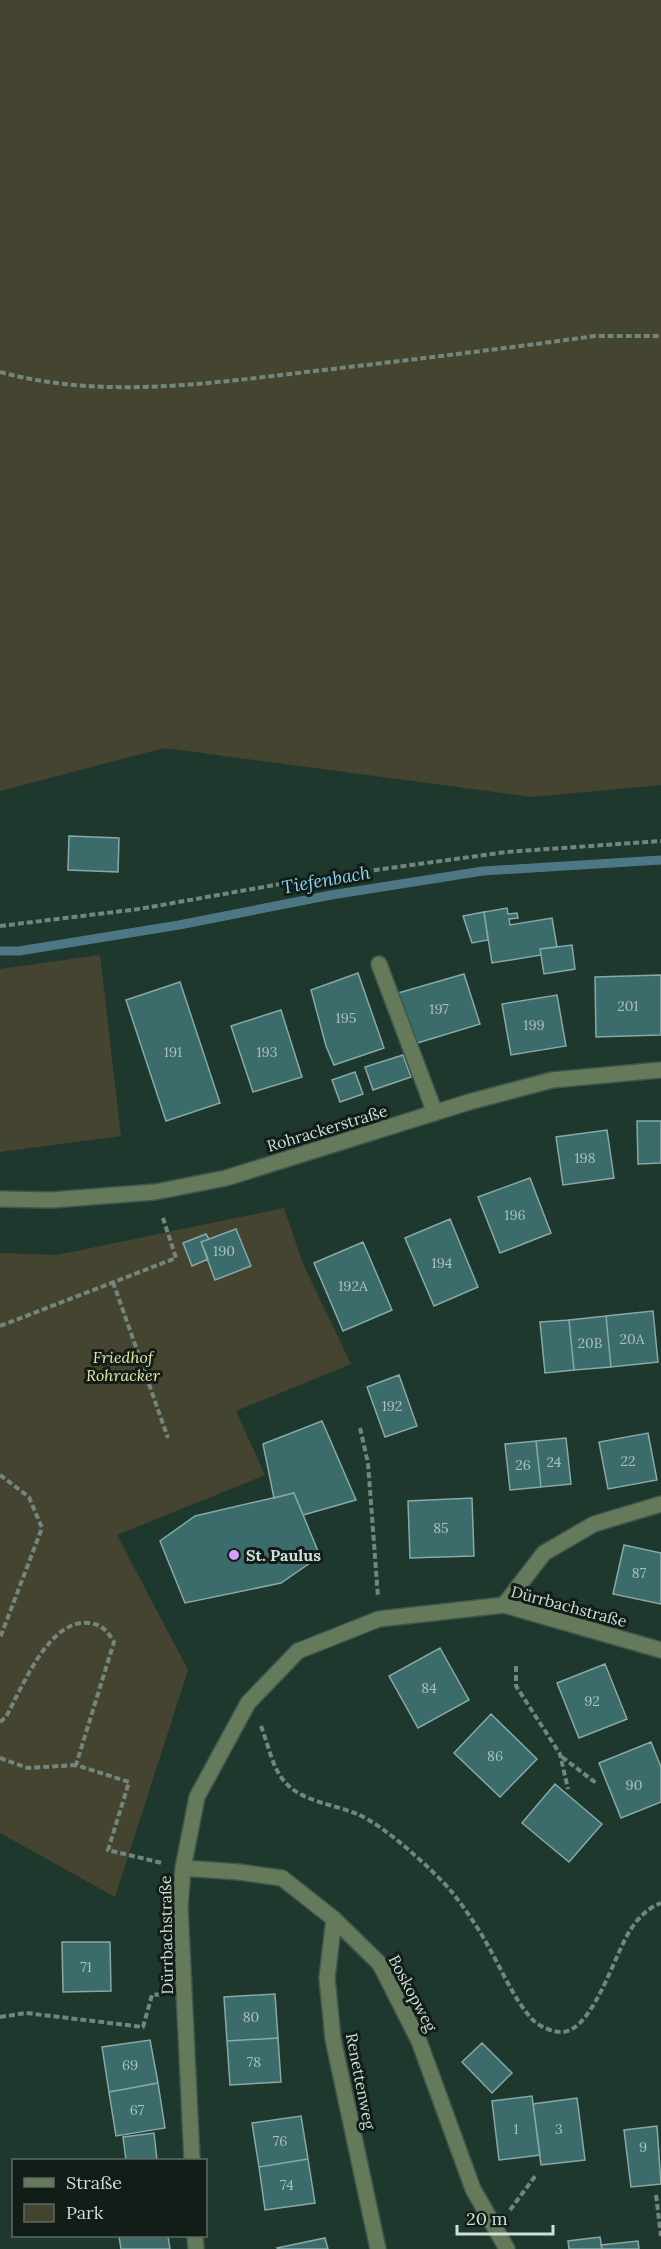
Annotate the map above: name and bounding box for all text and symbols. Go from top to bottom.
water label: Tiefenbach [280,860,373,899]
house number: 201 [617,997,639,1015]
house number: 197 [429,1000,449,1018]
house number: 195 [336,1009,356,1027]
house number: 199 [523,1016,545,1034]
house number: 191 [164,1043,182,1061]
house number: 193 [257,1043,278,1061]
street label: Rohrackerstraße [264,1100,390,1156]
house number: 198 [574,1149,596,1167]
house number: 196 [504,1206,526,1224]
house number: 190 [213,1242,235,1260]
house number: 194 [432,1254,453,1272]
house number: 192A [338,1277,368,1295]
house number: 20A [620,1330,645,1348]
house number: 20B [578,1334,603,1352]
park label: Friedhof Rohracker [86,1347,161,1385]
house number: 192 [382,1397,402,1415]
house number: 22 [620,1452,636,1470]
house number: 24 [547,1453,562,1471]
house number: 26 [515,1456,531,1474]
house number: 85 [433,1519,449,1537]
place label: St. Paulus [246,1545,321,1565]
marker: St. Paulus [227,1548,241,1562]
house number: 87 [632,1564,647,1582]
street label: Dürrbachstraße [509,1581,629,1631]
house number: 84 [421,1679,437,1697]
house number: 92 [584,1692,600,1710]
house number: 86 [487,1747,503,1765]
house number: 90 [626,1776,642,1794]
street label: Dürrbachstraße [155,1875,177,1995]
street label: Boskopweg [384,1951,442,2036]
house number: 71 [80,1958,92,1976]
house number: 80 [243,2008,259,2026]
street label: Renettenweg [342,2031,380,2132]
house number: 78 [247,2053,261,2071]
house number: 69 [122,2056,138,2074]
house number: 67 [130,2101,145,2119]
house number: 1 [513,2120,519,2138]
house number: 3 [555,2120,563,2138]
house number: 76 [273,2132,287,2150]
house number: 9 [639,2138,647,2156]
legend [12,2159,207,2237]
text: Straße [66,2171,122,2194]
house number: 74 [280,2176,294,2194]
scale bar [457,2198,553,2236]
text: Park [66,2201,104,2224]
text: 20 m [466,2207,508,2230]

